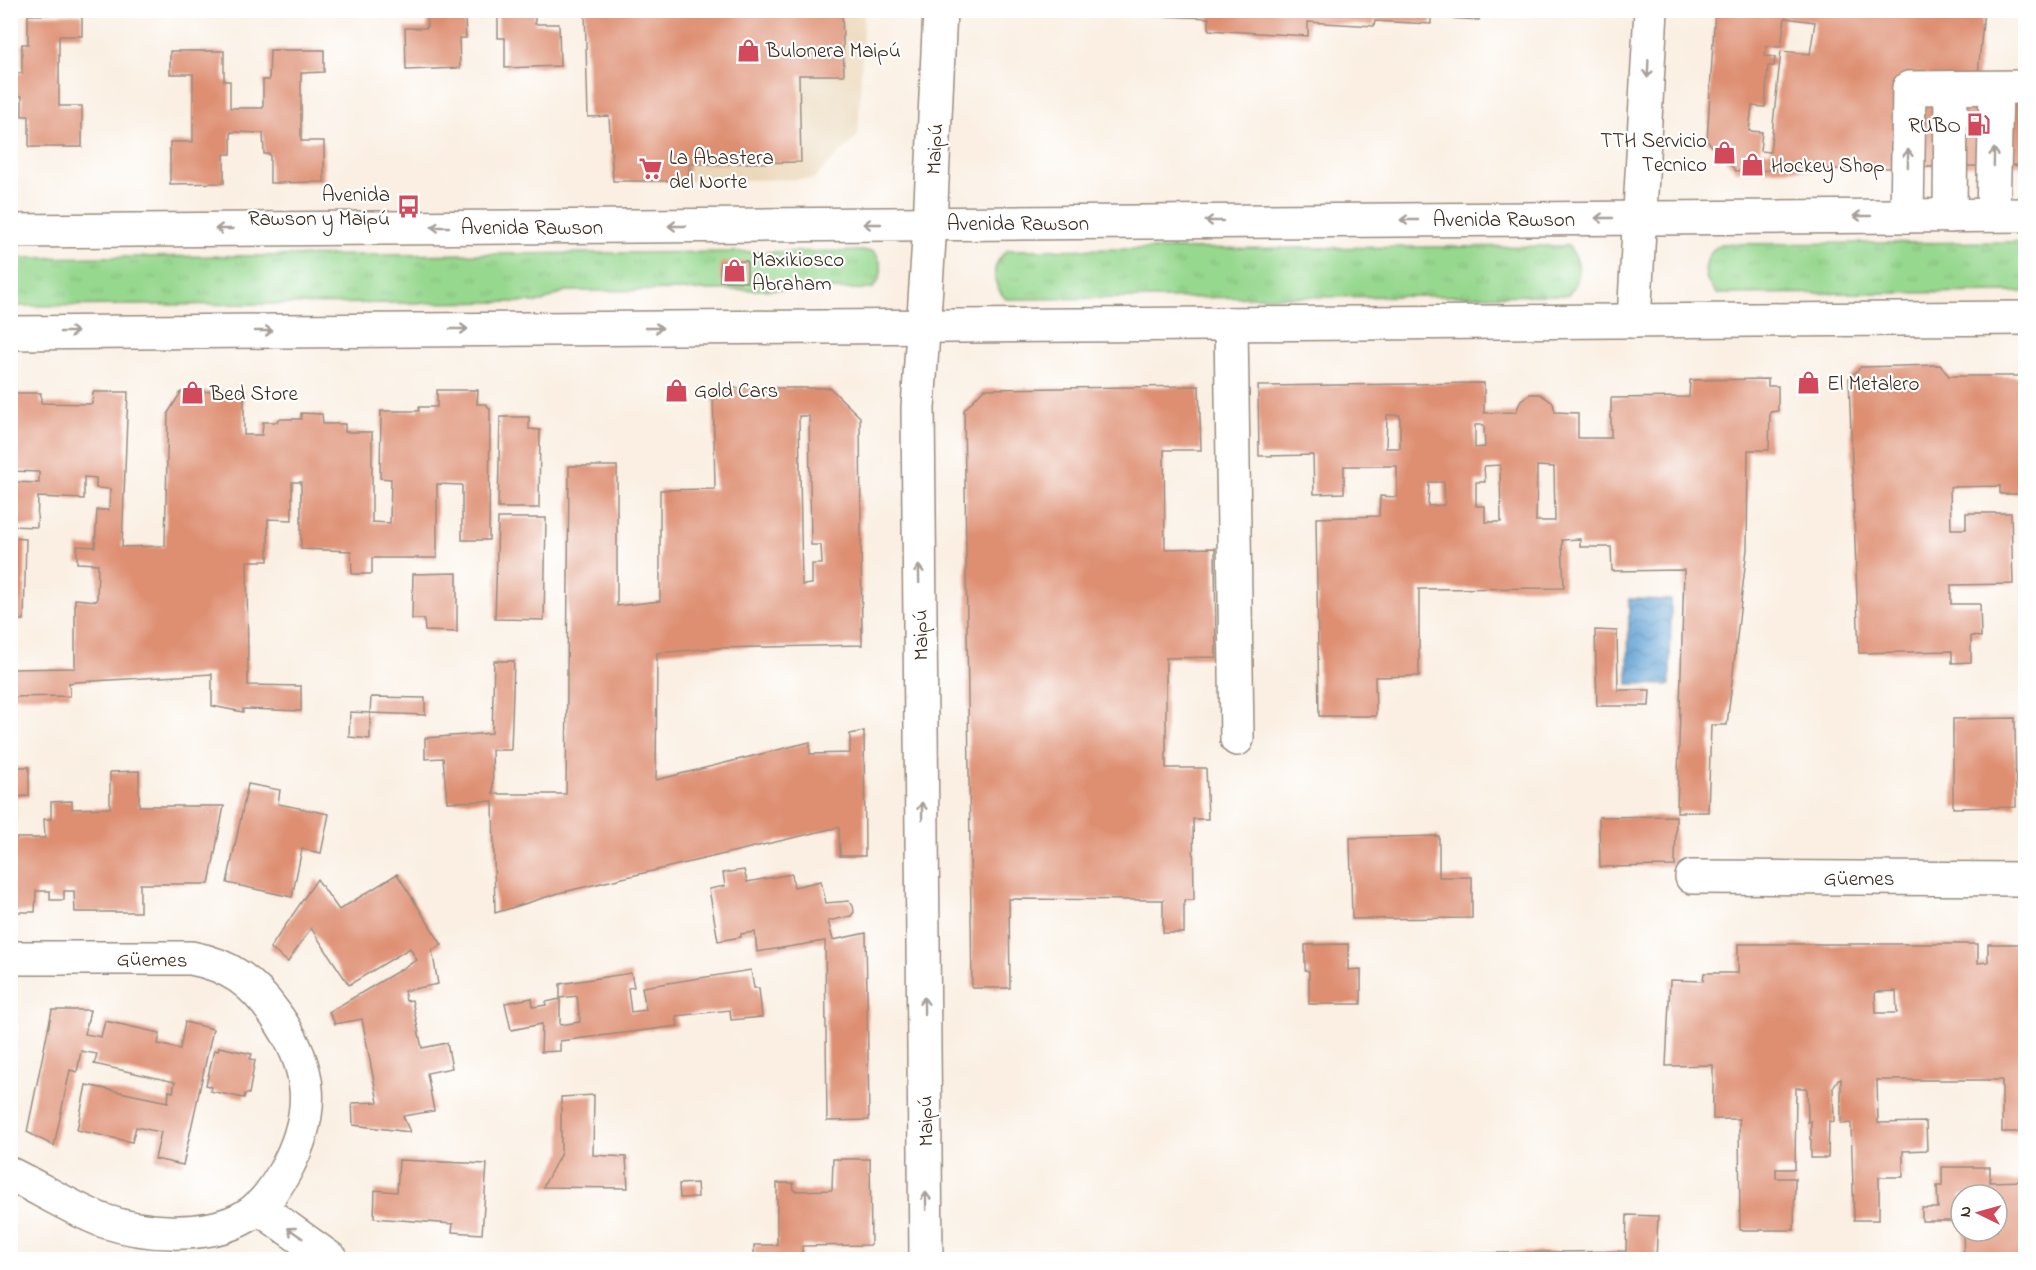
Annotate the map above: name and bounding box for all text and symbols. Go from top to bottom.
shop icon: Bulonera Maipú [735,37,761,63]
place label: Bulonera Maipú [765,37,901,67]
one-way arrow [1643,58,1654,78]
place label: RUBO [1908,112,1961,142]
fuel station icon: RUBO [1966,112,1992,138]
street label: Maipú [920,123,952,175]
place label: TTH Servicio Tecnico [1600,127,1707,181]
shop icon: TTH Servicio Tecnico [1712,139,1738,165]
place label: La Abastera del Norte [669,144,774,198]
one-way arrow [1988,147,2000,167]
one-way arrow [1902,148,1914,168]
shop icon: Hockey Shop [1740,152,1766,178]
place label: Hockey Shop [1771,152,1885,184]
supermarket icon: La Abastera del Norte [638,156,664,182]
place label: Avenida Rawson y Maipú [248,181,390,237]
bus stop icon: Avenida Rawson y Maipú [395,193,421,219]
street label: Avenida Rawson [1433,206,1575,236]
street label: Avenida Rawson [947,210,1089,240]
one-way arrow [1853,210,1873,222]
one-way arrow [1595,212,1615,224]
street label: Avenida Rawson [461,214,603,244]
one-way arrow [1400,214,1420,226]
one-way arrow [1205,216,1225,227]
one-way arrow [862,218,882,230]
one-way arrow [667,220,687,231]
one-way arrow [430,221,450,233]
one-way arrow [214,223,234,235]
place label: Maxikiosco Abraham [752,246,844,300]
shop icon: Maxikiosco Abraham [721,258,747,284]
one-way arrow [643,322,663,334]
one-way arrow [448,324,468,335]
one-way arrow [253,325,273,337]
one-way arrow [58,326,78,338]
shop icon: El Metalero [1796,370,1822,396]
place label: El Metalero [1827,370,1920,400]
shop icon: Gold Cars [663,377,689,403]
place label: Gold Cars [694,377,778,407]
shop icon: Bed Store [179,380,205,406]
place label: Bed Store [209,380,299,410]
one-way arrow [914,565,925,585]
street label: Maipú [907,609,937,661]
one-way arrow [916,802,928,822]
street label: Güemes [1824,865,1894,895]
street label: Güemes [116,945,188,977]
one-way arrow [918,997,930,1017]
street label: Maipú [912,1095,942,1147]
north arrow [1949,1183,2009,1243]
one-way arrow [920,1192,932,1212]
text: N [1954,1205,1978,1218]
one-way arrow [288,1227,304,1239]

